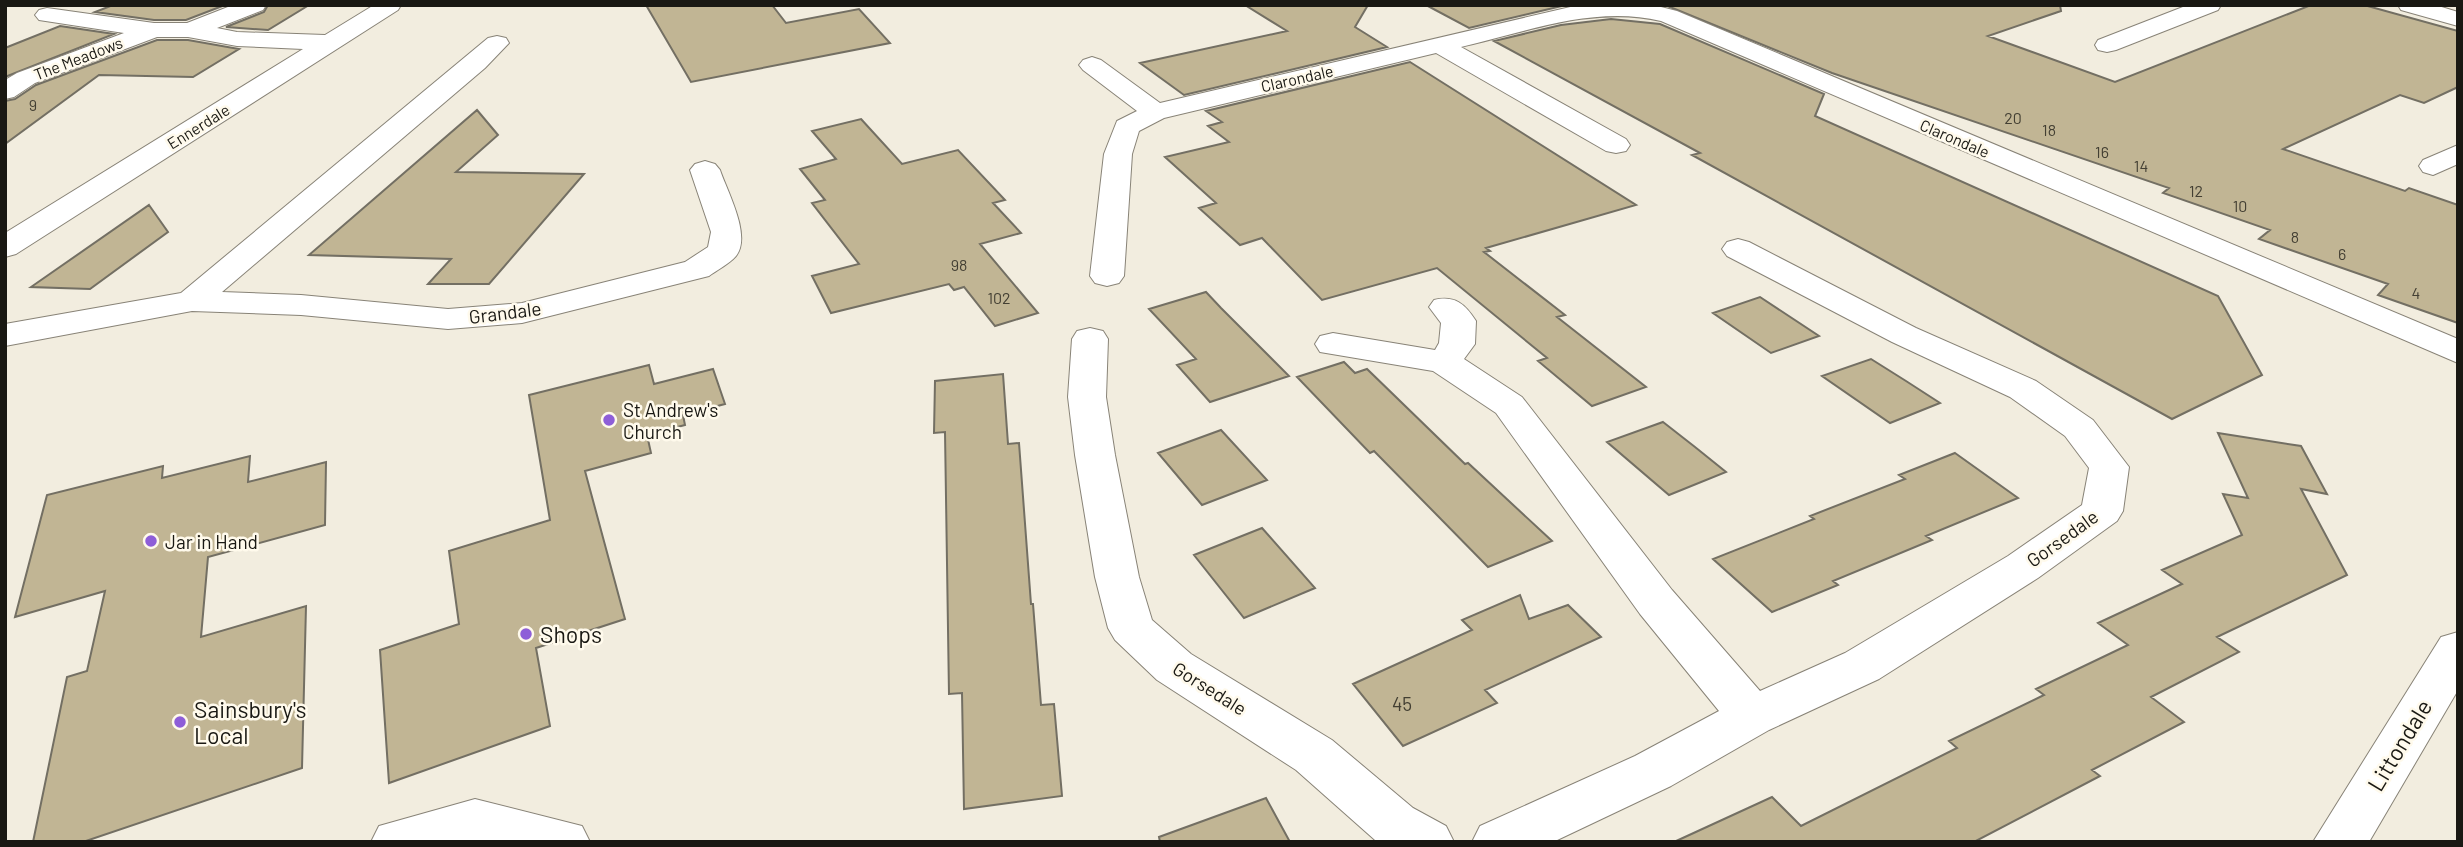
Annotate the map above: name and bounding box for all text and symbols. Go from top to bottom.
street label: The Meadows [31,32,125,84]
street label: Clarondale [1259,60,1335,96]
house number: 9 [29,95,37,114]
street label: Ennerdale [163,99,233,153]
house number: 20 [2004,108,2022,127]
street label: Clarondale [1917,115,1993,161]
house number: 18 [2042,120,2056,139]
house number: 16 [2095,142,2109,161]
house number: 14 [2134,156,2148,175]
house number: 12 [2189,181,2203,200]
house number: 10 [2233,196,2247,215]
house number: 8 [2291,227,2299,246]
house number: 6 [2338,244,2346,263]
house number: 98 [951,255,967,274]
house number: 4 [2412,283,2420,302]
house number: 102 [987,288,1011,307]
street label: Grandale [467,296,543,328]
place label: St Andrew's Church [623,398,718,443]
marker: St Andrew's Church [601,412,617,428]
street label: Gorsedale [2022,504,2102,572]
place label: Jar in Hand [165,530,258,553]
marker: Jar in Hand [143,533,159,549]
place label: Shops [540,620,602,648]
marker: Shops [518,626,534,642]
street label: Gorsedale [1169,656,1251,720]
house number: 45 [1392,692,1412,715]
street label: Littondale [2361,694,2437,796]
place label: Sainsbury's Local [194,695,306,749]
marker: Sainsbury's Local [172,714,188,730]

